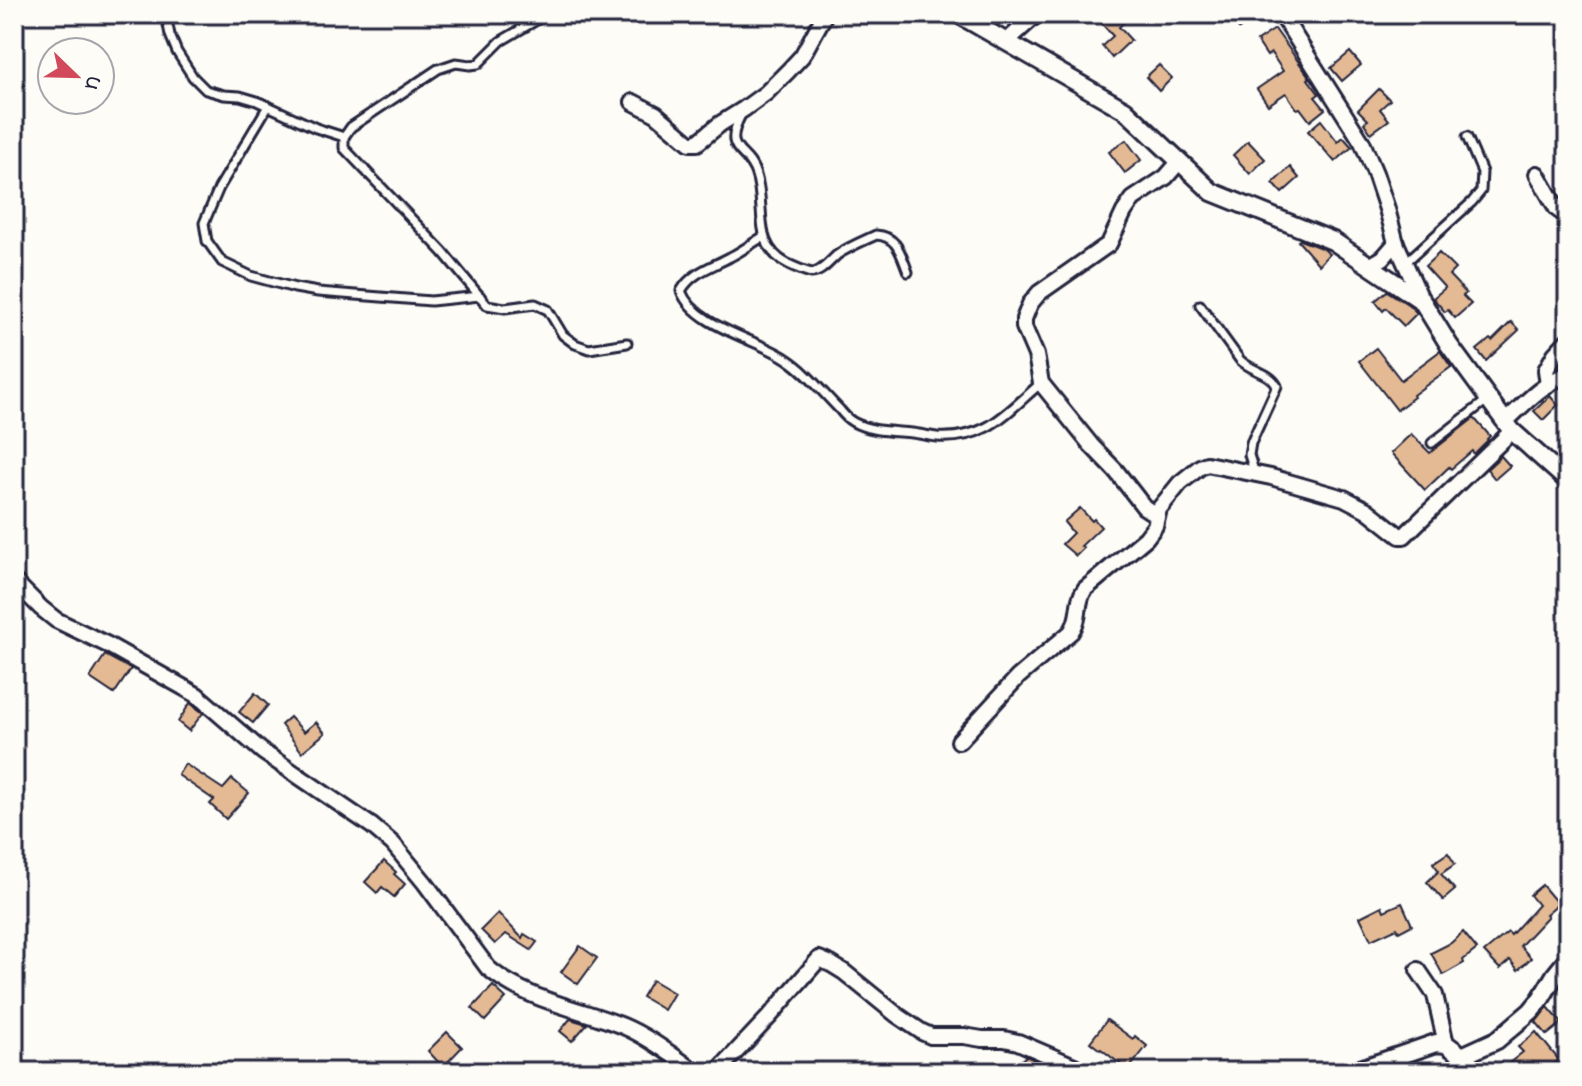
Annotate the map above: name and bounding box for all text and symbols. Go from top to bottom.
north arrow [36,36,116,116]
text: U [74,70,109,95]

